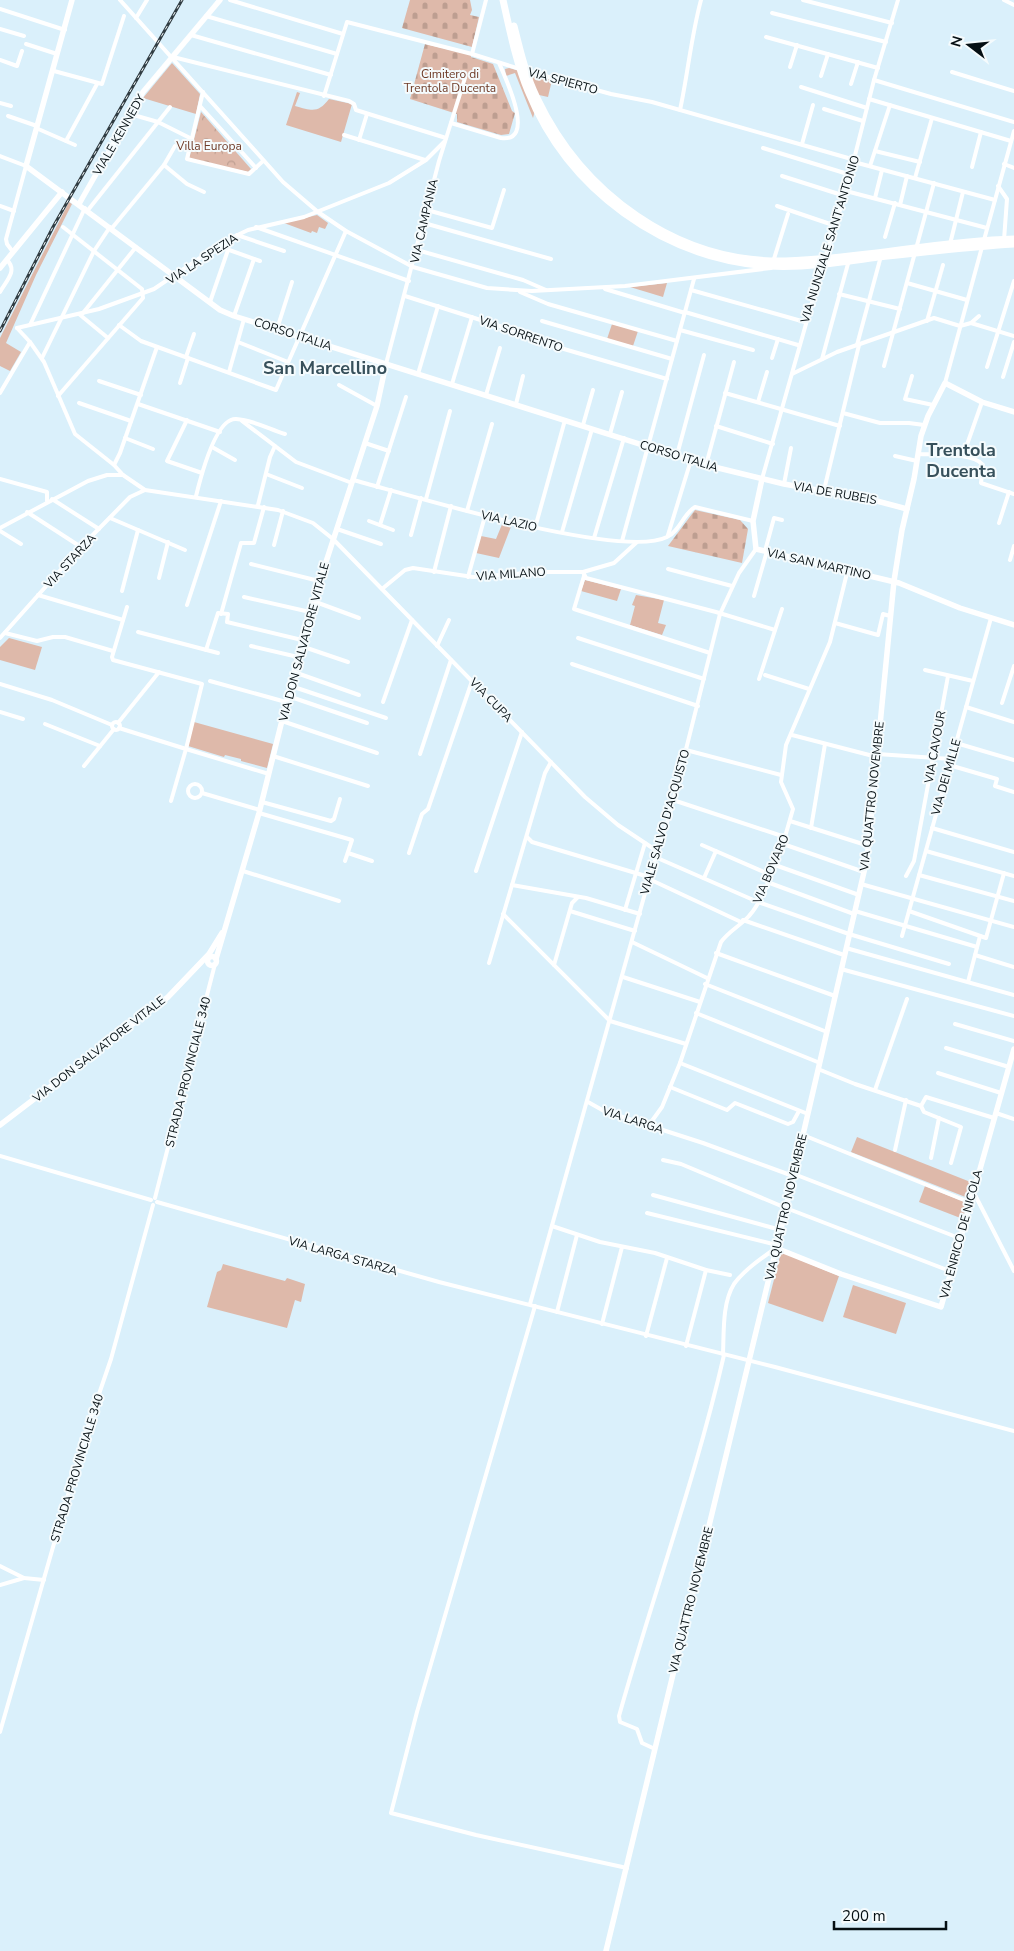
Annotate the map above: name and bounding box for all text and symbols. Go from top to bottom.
north arrow [944,20,994,70]
text: N [946,34,968,49]
street label: VIA SPIERTO [525,64,600,98]
park label: Cimitero di Trentola Ducenta [404,66,496,96]
street label: VIALE KENNEDY [89,91,149,179]
park label: Villa Europa [175,138,242,154]
street label: VIA NUNZIALE SANT'ANTONIO [797,153,863,326]
street label: VIA CAMPANIA [406,177,442,266]
street label: VIA LA SPEZIA [162,230,241,289]
street label: VIA SORRENTO [476,312,565,356]
street label: CORSO ITALIA [252,314,334,354]
district label: San Marcellino [263,356,387,380]
street label: CORSO ITALIA [638,436,720,476]
district label: Trentola Ducenta [926,438,996,483]
street label: VIA DE RUBEIS [791,478,878,508]
street label: VIA LAZIO [478,507,539,535]
street label: VIA STARZA [40,530,100,592]
street label: VIA SAN MARTINO [764,544,873,584]
street label: VIA DON SALVATORE VITALE [275,561,333,724]
street label: VIA MILANO [475,564,546,584]
street label: VIA CUPA [465,674,516,726]
street label: VIA CAVOUR [921,710,949,785]
street label: VIA QUATTRO NOVEMBRE [856,720,888,873]
street label: VIA DEI MILLE [927,737,965,818]
street label: VIALE SALVO D'ACQUISTO [636,747,693,898]
street label: VIA BOVARO [749,832,793,907]
street label: VIA DON SALVATORE VITALE [29,992,169,1106]
street label: STRADA PROVINCIALE 340 [162,995,214,1149]
street label: VIA LARGA [599,1102,666,1138]
street label: VIA QUATTRO NOVEMBRE [761,1132,811,1283]
street label: VIA ENRICO DE NICOLA [936,1167,986,1301]
street label: VIA LARGA STARZA [286,1233,400,1279]
street label: STRADA PROVINCIALE 340 [47,1392,107,1544]
street label: VIA QUATTRO NOVEMBRE [665,1525,717,1676]
scale bar [834,1898,946,1930]
text: 200 m [842,1906,886,1926]

